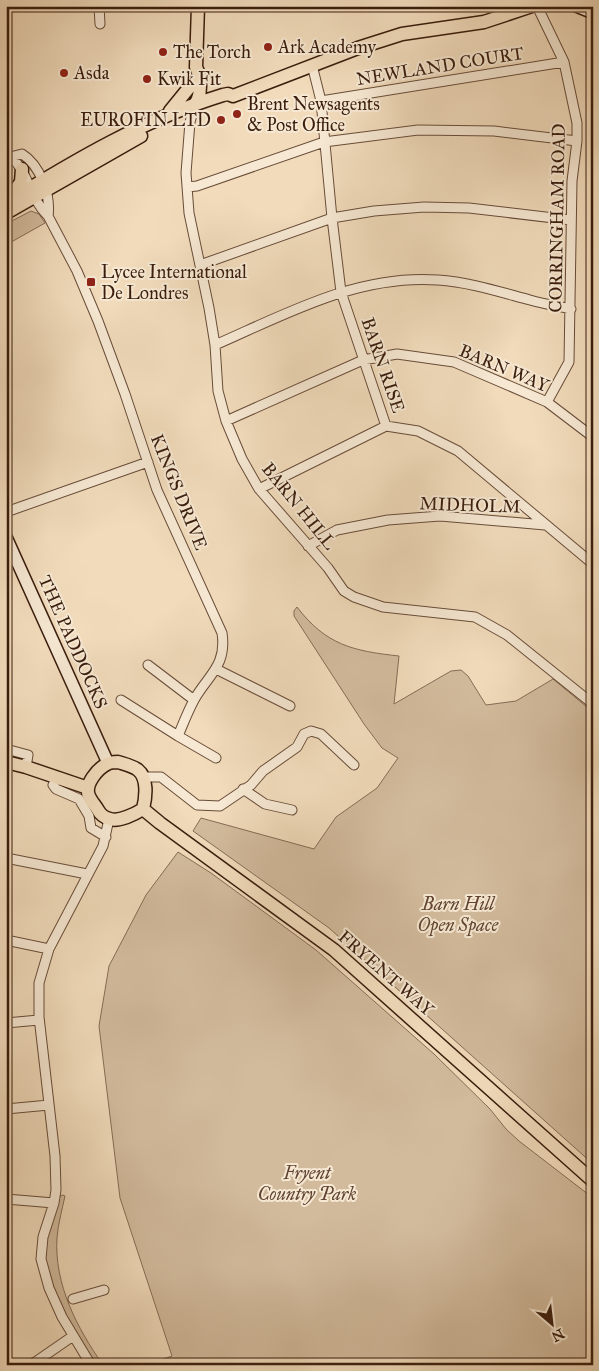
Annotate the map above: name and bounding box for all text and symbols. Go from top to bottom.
place label: Ark Academy [277,36,376,58]
place label: The Torch [173,41,251,63]
marker: Ark Academy [262,41,274,53]
street label: NEWLAND COURT [355,42,525,90]
marker: The Torch [157,46,169,58]
place label: Asda [73,62,110,84]
marker: Asda [58,67,70,79]
place label: Kwik Fit [157,68,222,90]
marker: Kwik Fit [141,73,153,85]
place label: Brent Newsagents & Post Office [247,93,380,136]
marker: Brent Newsagents & Post Office [231,108,243,120]
place label: EUROFIN LTD [80,109,211,131]
marker: EUROFIN LTD [215,114,227,126]
street label: CORRINGHAM ROAD [544,123,570,313]
place label: Lycee International De Londres [101,261,247,304]
marker: Lycee International De Londres [85,276,97,288]
street label: BARN RISE [356,314,410,416]
street label: BARN WAY [456,339,553,397]
street label: KINGS DRIVE [146,431,212,553]
street label: BARN HILL [257,458,341,555]
street label: MIDHOLM [419,492,521,518]
street label: THE PADDOCKS [34,572,112,712]
park label: Barn Hill Open Space [418,893,499,937]
street label: FRYENT WAY [334,925,439,1021]
park label: Fryent Country Park [258,1162,356,1205]
north arrow [526,1298,576,1348]
text: N [549,1325,567,1345]

